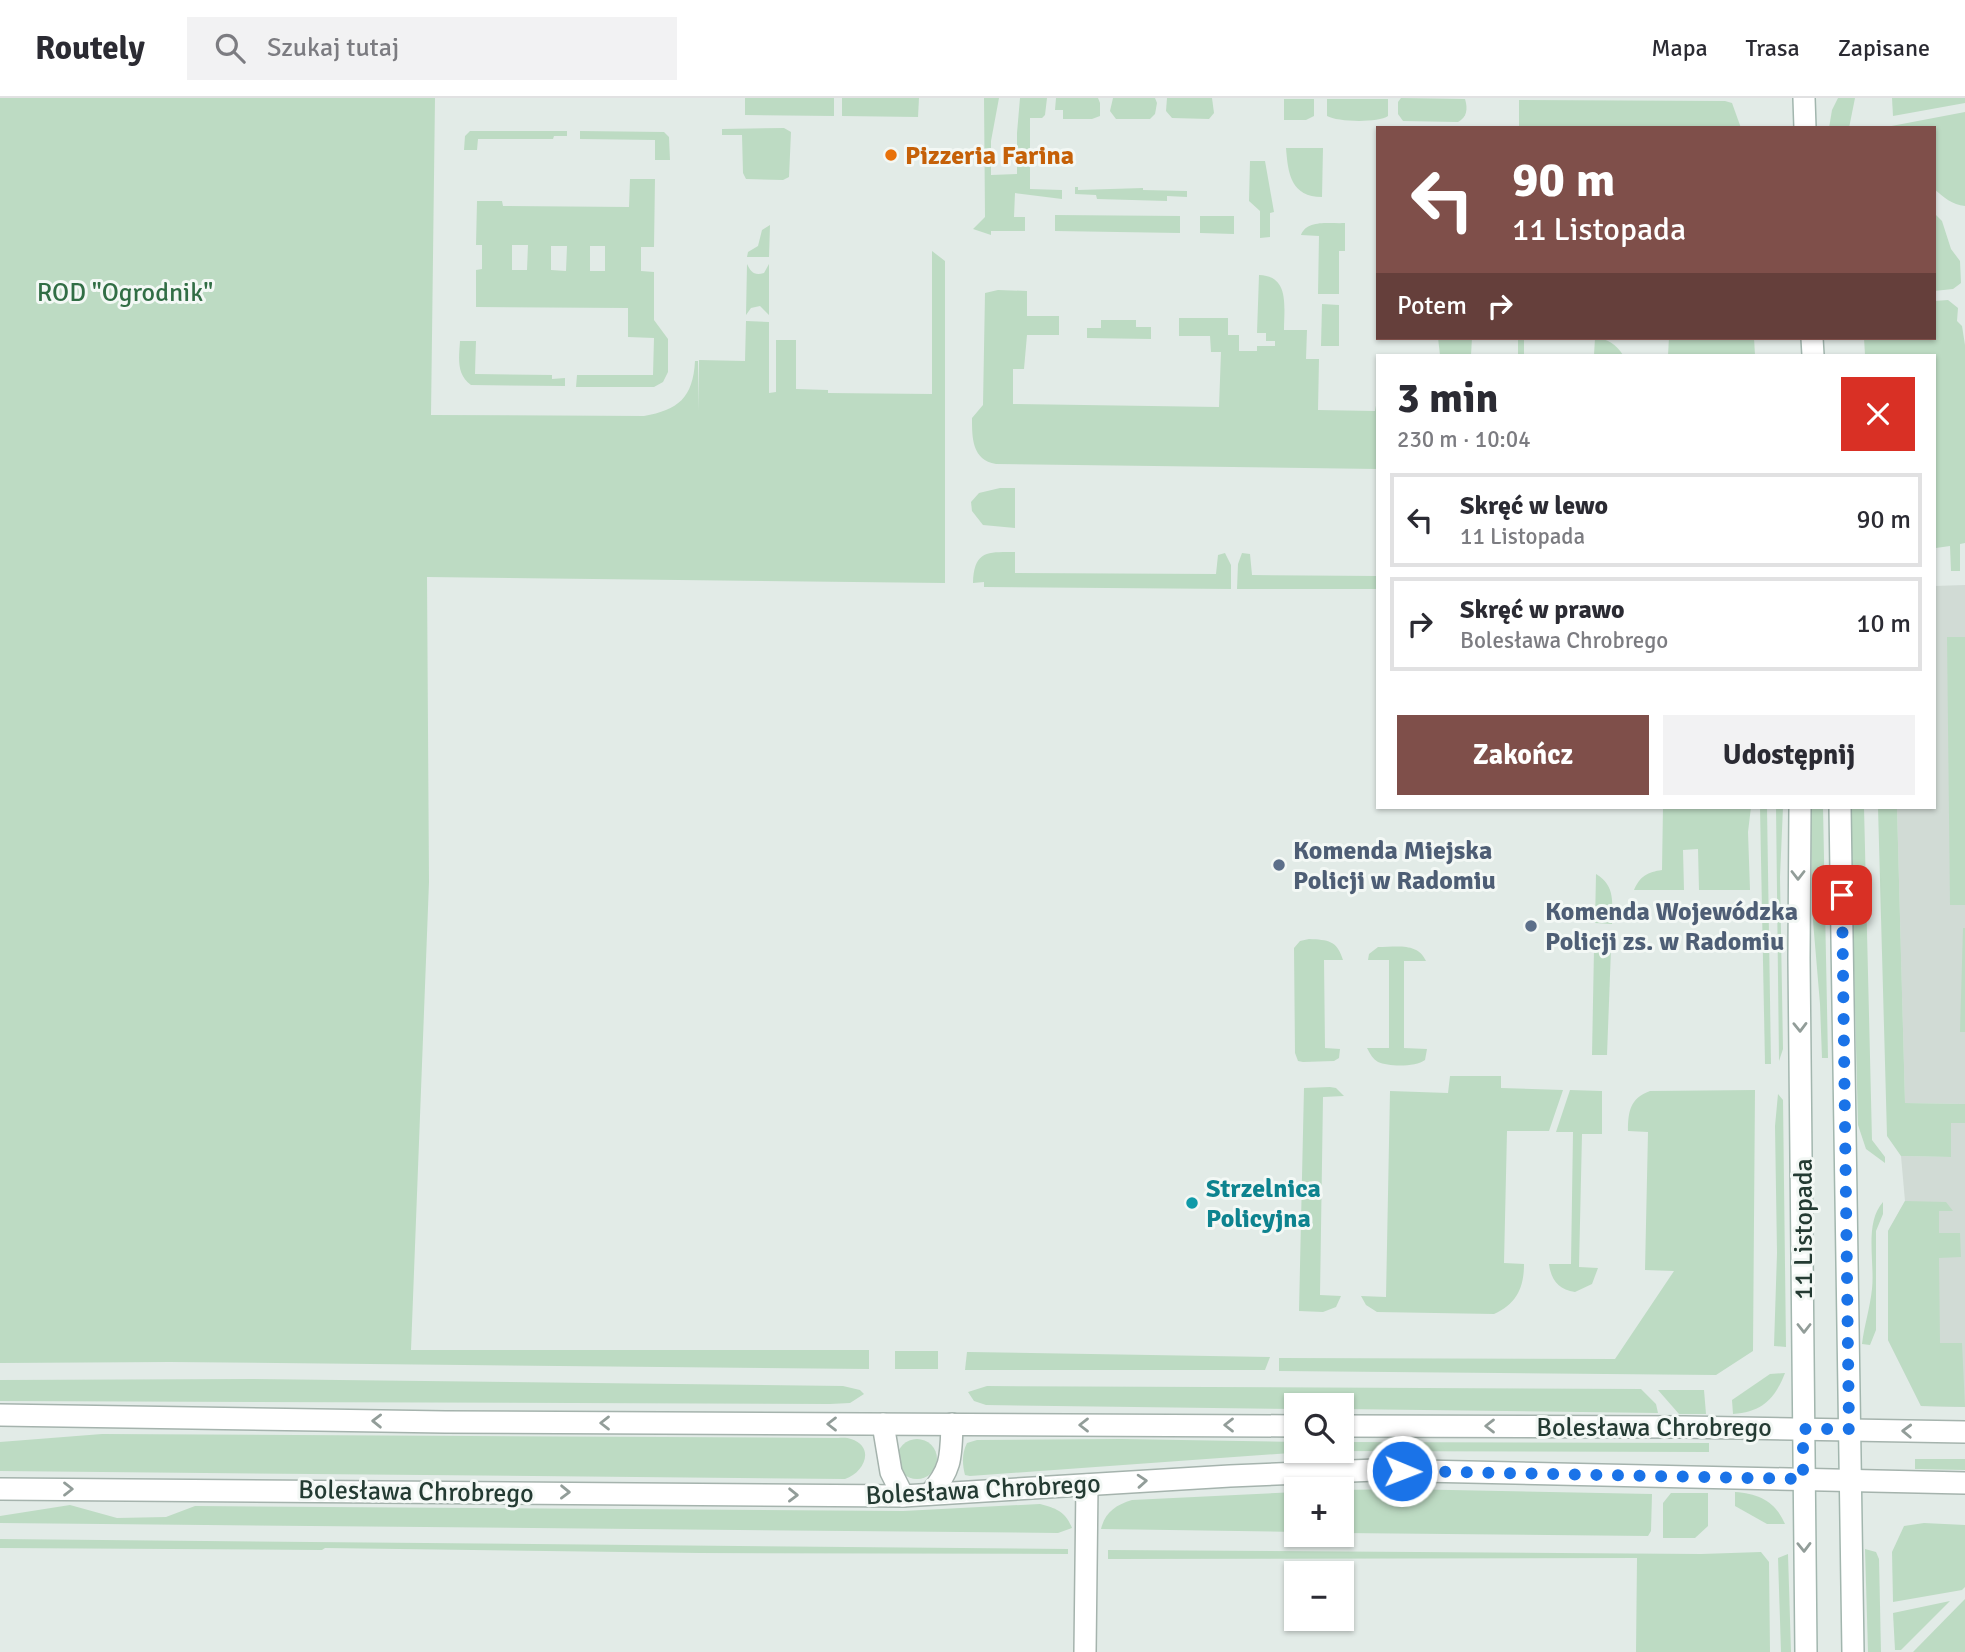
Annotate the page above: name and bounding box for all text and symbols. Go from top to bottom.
search box [187,17,677,80]
text: Routely [35,28,145,69]
icon: search [211,29,249,67]
text: Szukaj tutaj [267,32,399,64]
text: Mapa [1651,33,1708,63]
text: Trasa [1746,33,1800,63]
text: Zapisane [1838,33,1930,63]
place label: Pizzeria Farina [905,140,1074,172]
marker: Pizzeria Farina [883,147,899,163]
text: 90 m [1512,150,1615,210]
icon: left [1397,154,1488,245]
text: 11 Listopada [1512,210,1686,249]
park label: ROD "Ogrodnik" [37,277,213,309]
icon: right [1481,287,1519,325]
text: Potem [1397,290,1467,322]
text: 3 min [1397,373,1498,424]
button: close [1841,377,1915,451]
text: 230 m · 10:04 [1397,425,1531,454]
text: Skręć w lewo [1460,490,1608,522]
icon: left [1401,501,1439,539]
text: 90 m [1856,504,1911,536]
text: 11 Listopada [1460,522,1585,551]
text: Skręć w prawo [1460,594,1625,626]
icon: right [1401,605,1439,643]
text: 10 m [1856,608,1911,640]
text: Bolesława Chrobrego [1460,626,1668,655]
button: Zakończ [1397,715,1649,795]
button: Udostępnij [1663,715,1915,795]
place label: Komenda Miejska Policji w Radomiu [1293,835,1496,897]
marker: Komenda Miejska Policji w Radomiu [1271,857,1287,873]
pin [1812,865,1872,925]
one-way arrow [1790,870,1806,881]
icon: arrive [1823,876,1861,914]
place label: Komenda Wojewódzka Policji zs. w Radomiu [1545,896,1798,958]
marker: Komenda Wojewódzka Policji zs. w Radomiu [1523,918,1539,934]
one-way arrow [1793,1021,1808,1032]
street label: 11 Listopada [1788,1158,1820,1300]
place label: Strzelnica Policyjna [1206,1173,1321,1235]
marker: Strzelnica Policyjna [1184,1195,1200,1211]
one-way arrow [1796,1323,1812,1333]
map controls [1284,1393,1354,1631]
button: search [1284,1393,1354,1463]
street label: Bolesława Chrobrego [1536,1412,1772,1444]
one-way arrow [371,1413,382,1429]
one-way arrow [599,1415,609,1431]
one-way arrow [826,1416,837,1432]
one-way arrow [1078,1417,1089,1433]
one-way arrow [1223,1417,1233,1433]
one-way arrow [1484,1418,1495,1434]
one-way arrow [1901,1424,1912,1439]
position arrow [1365,1434,1439,1508]
street label: Bolesława Chrobrego [865,1468,1101,1512]
street label: Bolesława Chrobrego [298,1474,534,1510]
one-way arrow [1137,1474,1148,1489]
button: + [1284,1477,1354,1547]
one-way arrow [63,1481,74,1497]
one-way arrow [560,1484,571,1500]
one-way arrow [787,1487,798,1502]
one-way arrow [1796,1542,1812,1553]
button: − [1284,1561,1354,1631]

